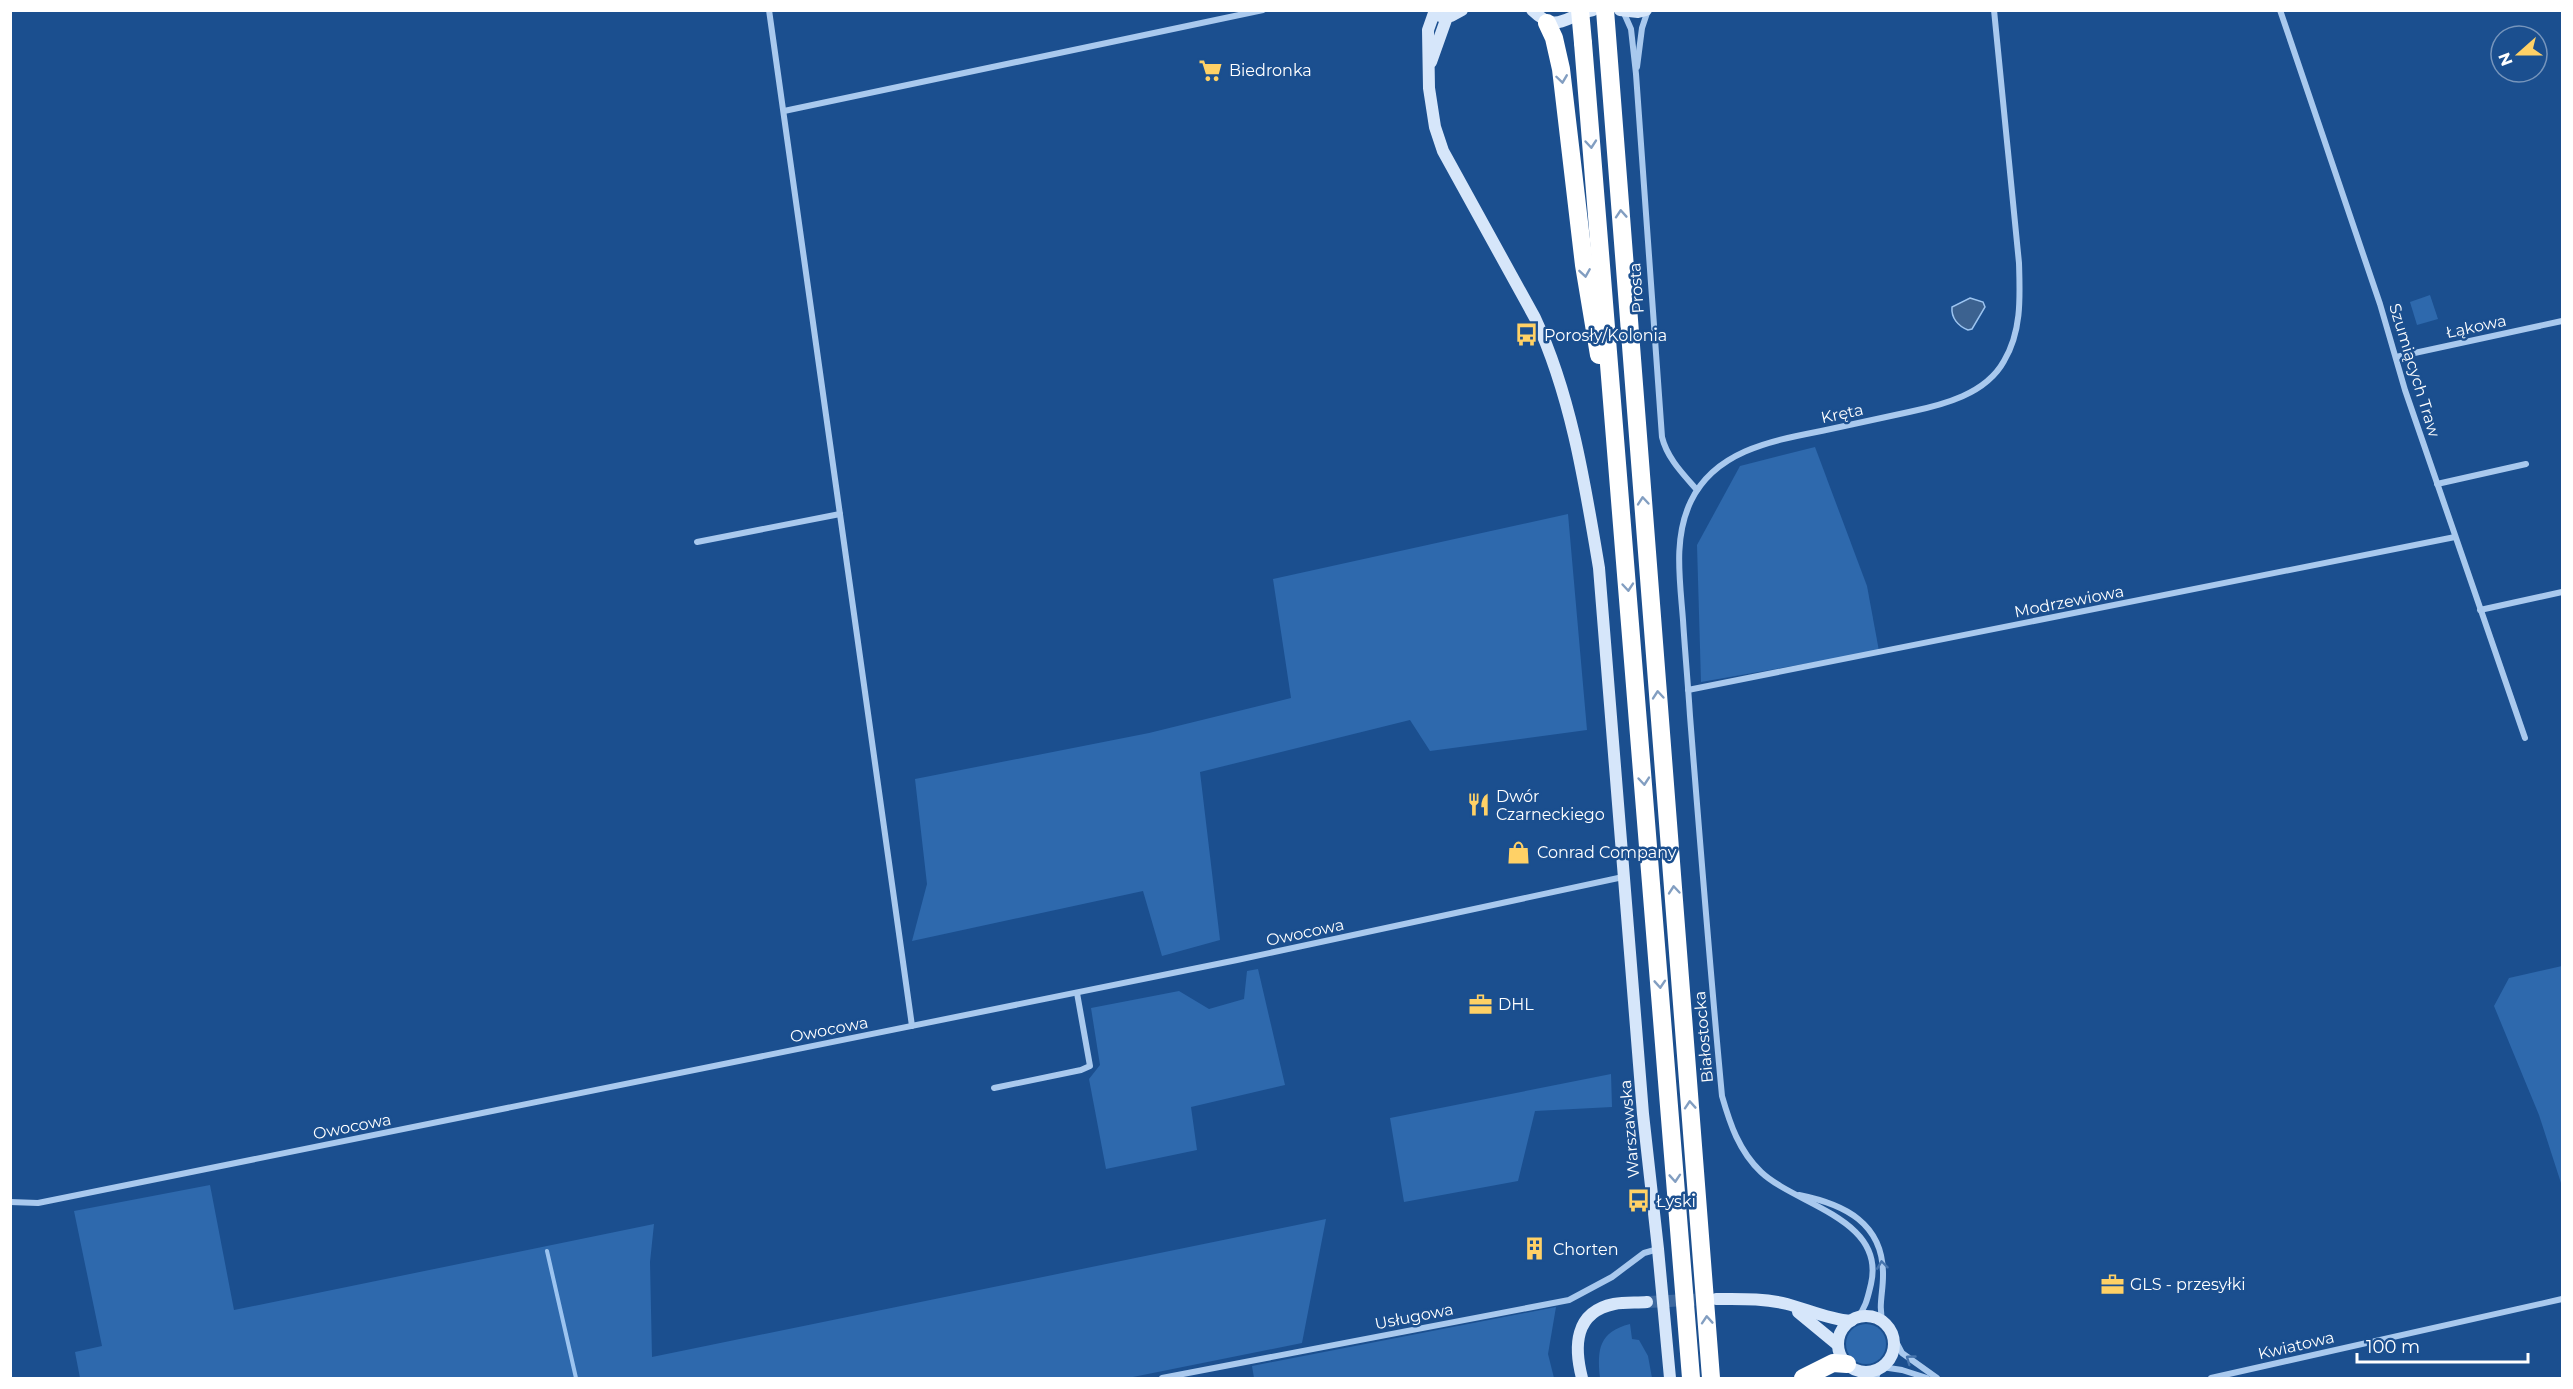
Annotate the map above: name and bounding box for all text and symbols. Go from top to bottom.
north arrow [2489,24,2549,84]
text: N [2494,50,2517,69]
supermarket icon: Biedronka [1198,57,1224,83]
place label: Biedronka [1229,61,1312,80]
one-way arrow [1555,74,1567,84]
one-way arrow [1584,139,1597,148]
one-way arrow [1614,210,1627,219]
street label: Prosta [1625,262,1648,314]
one-way arrow [1578,268,1590,277]
street label: Szumiących Traw [2385,301,2444,439]
street label: Łąkowa [2444,311,2508,342]
bus stop icon: Porosły/Kolonia [1513,322,1539,348]
place label: Porosły/Kolonia [1544,326,1667,345]
street label: Kręta [1819,400,1865,427]
one-way arrow [1637,496,1650,505]
one-way arrow [1621,582,1634,591]
street label: Modrzewiowa [2013,582,2126,621]
one-way arrow [1652,691,1665,700]
one-way arrow [1637,776,1650,785]
place label: Dwór Czarneckiego [1496,787,1605,824]
restaurant icon: Dwór Czarneckiego [1465,792,1491,818]
shop icon: Conrad Company [1506,839,1532,865]
place label: Conrad Company [1537,843,1677,862]
one-way arrow [1668,885,1681,894]
street label: Owocowa [1264,915,1346,950]
one-way arrow [1653,979,1666,988]
street label: Białostocka [1690,990,1717,1084]
office icon: DHL [1467,991,1493,1017]
place label: DHL [1498,995,1534,1014]
street label: Owocowa [788,1013,870,1046]
street label: Warszawska [1616,1079,1643,1179]
one-way arrow [1684,1100,1697,1109]
street label: Owocowa [311,1110,393,1143]
one-way arrow [1668,1173,1681,1183]
bus stop icon: Łyski [1625,1188,1651,1214]
place label: Łyski [1656,1192,1696,1211]
building icon: Chorten [1522,1236,1548,1262]
place label: Chorten [1553,1240,1619,1259]
one-way arrow [1876,1260,1888,1269]
office icon: GLS - przesyłki [2099,1271,2125,1297]
place label: GLS - przesyłki [2130,1275,2246,1294]
street label: Usługowa [1373,1300,1455,1333]
one-way arrow [1701,1316,1714,1325]
scale bar [2357,1326,2528,1364]
street label: Kwiatowa [2256,1327,2336,1363]
text: 100 m [2366,1336,2420,1358]
one-way arrow [1906,1356,1917,1367]

